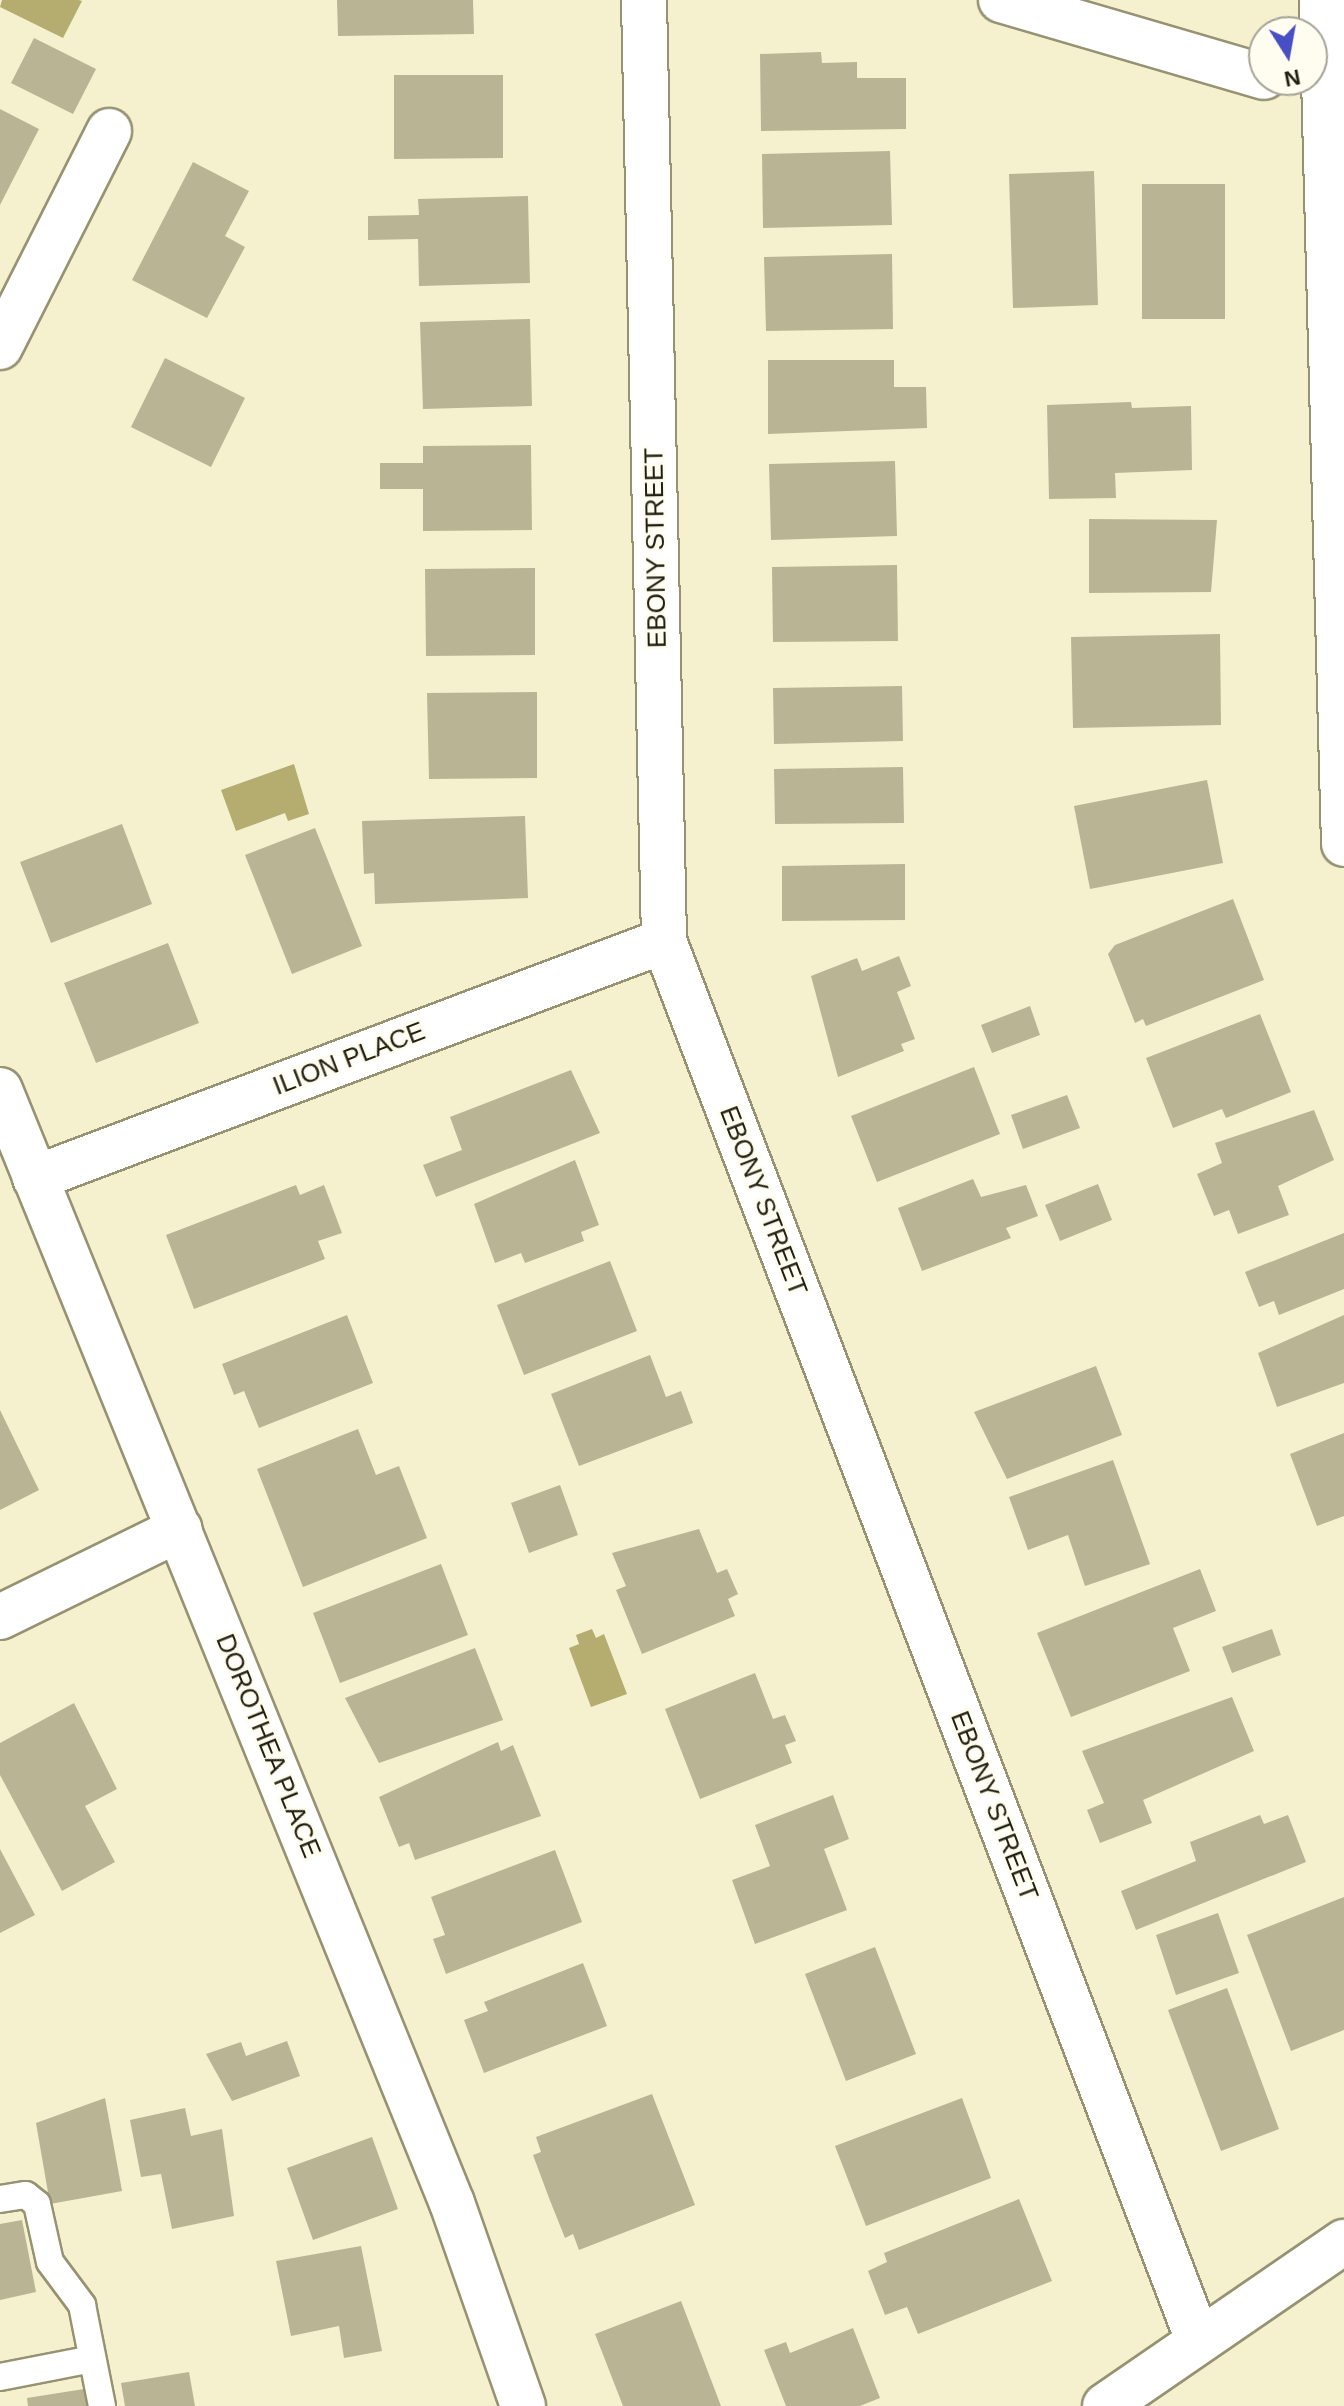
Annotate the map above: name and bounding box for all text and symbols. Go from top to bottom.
north arrow [1248,16,1328,96]
text: N [1282,64,1302,92]
street label: EBONY STREET [639,447,673,649]
street label: ILION PLACE [269,1016,429,1102]
street label: EBONY STREET [712,1102,814,1300]
street label: DOROTHEA PLACE [209,1629,327,1863]
street label: EBONY STREET [943,1707,1045,1905]

